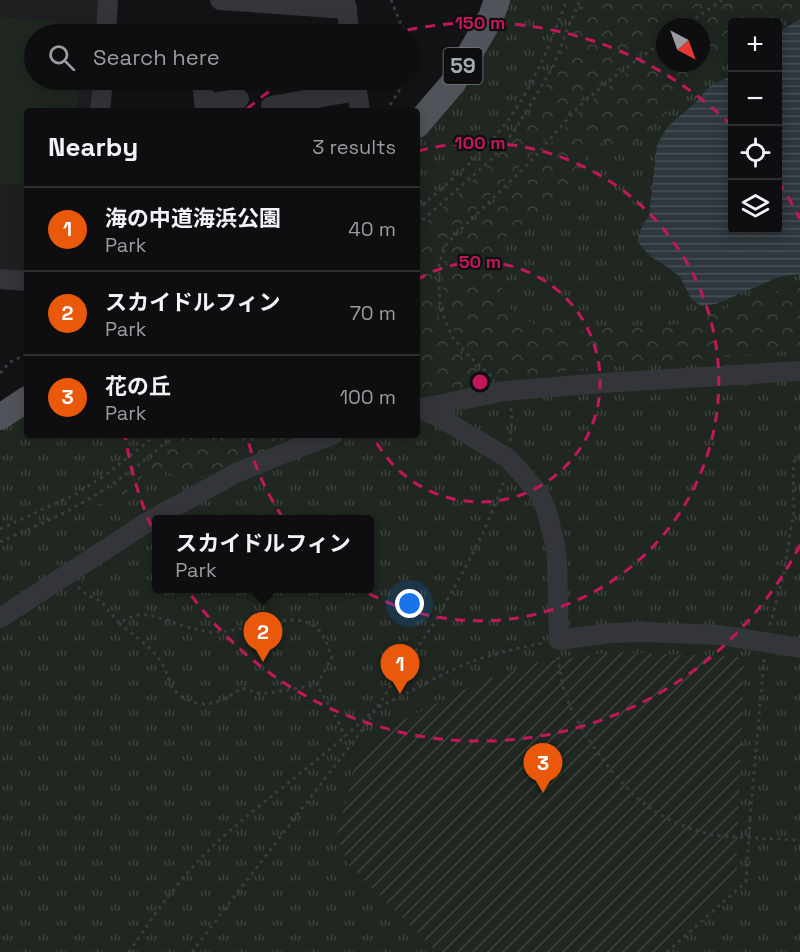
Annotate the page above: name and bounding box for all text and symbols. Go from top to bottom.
text: 150 m [455,11,505,34]
north arrow [656,18,710,72]
map controls [728,18,782,234]
button: + [728,18,782,72]
search box [24,24,420,90]
icon: search [45,41,78,74]
text: Search here [93,43,220,71]
road number: 59 [444,48,482,84]
button: − [728,72,782,126]
button: locate [728,126,782,180]
text: Nearby [48,130,138,164]
text: 100 m [454,131,506,154]
text: 3 results [312,134,396,160]
button: layers [728,180,782,234]
text: 海の中道海浜公園 [105,204,281,232]
text: 1 [63,216,72,242]
text: 40 m [348,216,396,242]
text: Park [105,232,147,258]
text: 50 m [459,250,501,273]
text: スカイドルフィン [105,288,281,316]
text: 2 [62,300,73,326]
text: 70 m [350,300,396,326]
text: Park [105,316,147,342]
text: 花の丘 [105,372,171,400]
centre of rings [470,372,490,392]
text: 3 [61,384,74,410]
text: 100 m [340,384,396,410]
text: Park [105,400,147,426]
popup [152,515,374,593]
text: スカイドルフィン [175,529,351,557]
text: Park [175,557,217,583]
your location [395,589,424,618]
pin: 2 [244,612,282,662]
pin: 1 [380,644,420,694]
pin: 3 [524,744,562,793]

